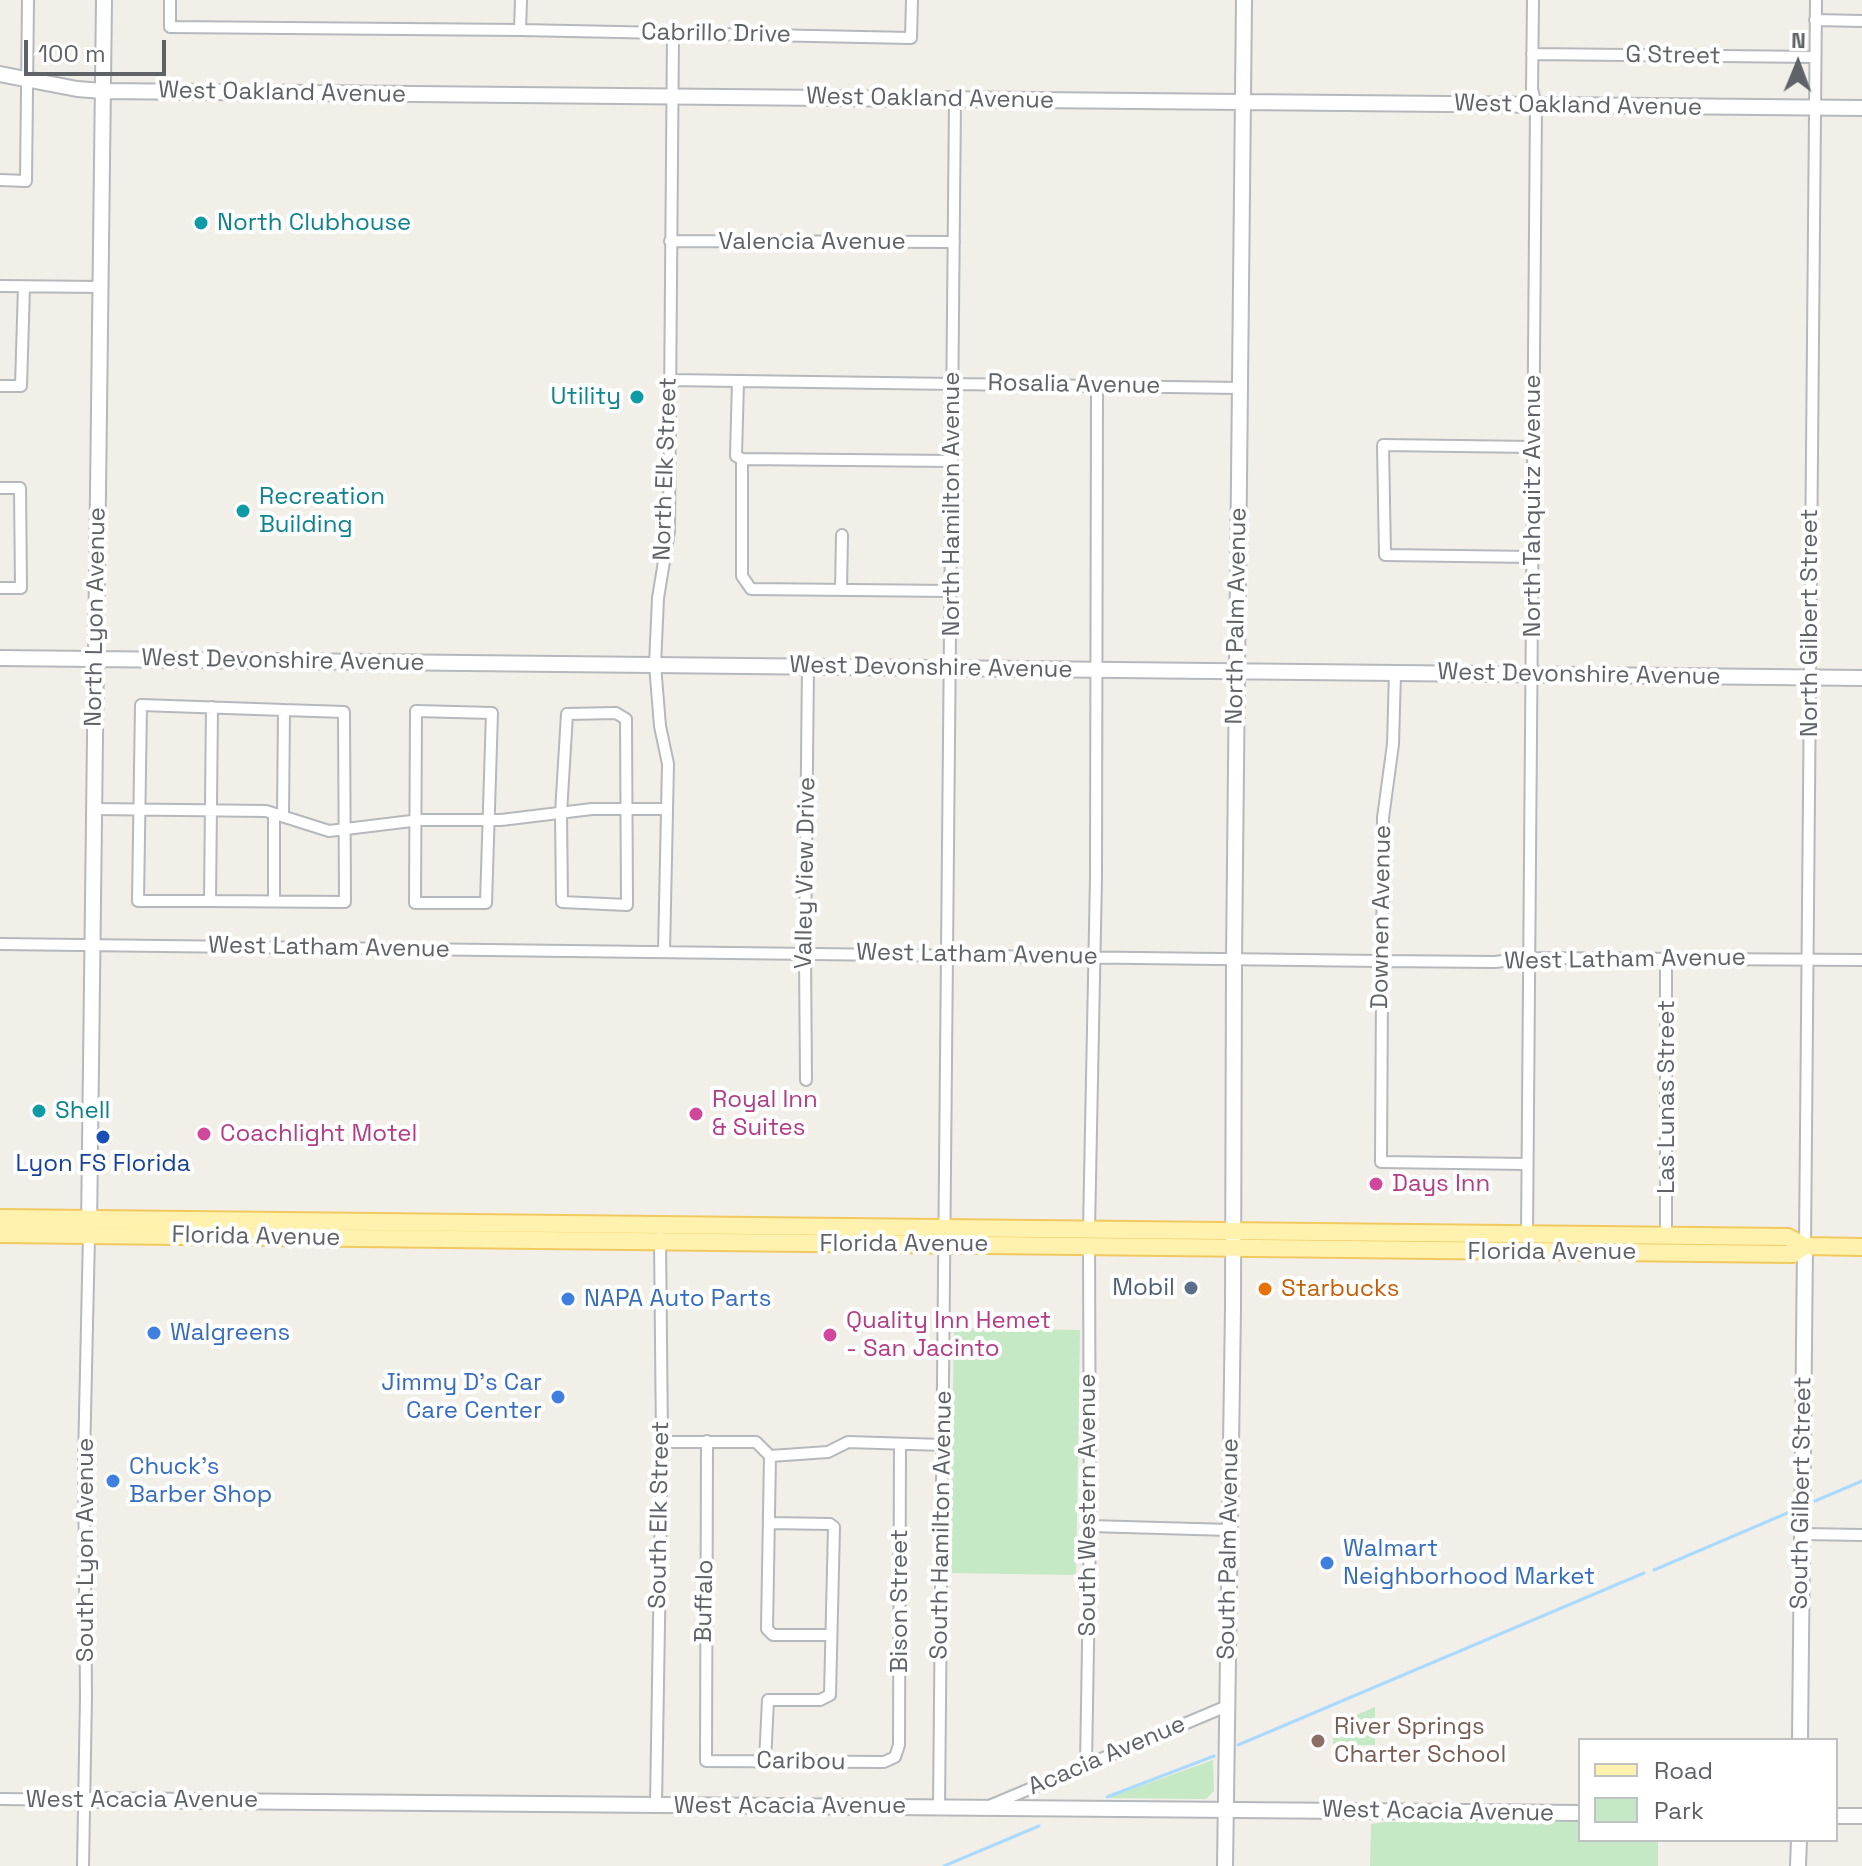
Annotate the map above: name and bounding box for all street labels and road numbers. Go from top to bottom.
street label: Cabrillo Drive [641,18,791,50]
street label: G Street [1625,41,1721,71]
street label: West Oakland Avenue [158,76,406,110]
street label: West Oakland Avenue [806,82,1054,116]
street label: West Oakland Avenue [1454,89,1702,123]
street label: Valencia Avenue [718,228,906,256]
street label: Rosalia Avenue [987,369,1161,401]
street label: North Hamilton Avenue [938,372,966,636]
street label: North Tahquitz Avenue [1519,375,1547,637]
street label: North Elk Street [648,377,684,561]
street label: North Lyon Avenue [80,507,112,727]
street label: North Palm Avenue [1221,507,1253,725]
street label: North Gilbert Street [1796,509,1824,737]
street label: West Devonshire Avenue [141,644,425,678]
street label: West Devonshire Avenue [789,651,1073,685]
street label: West Devonshire Avenue [1437,658,1721,692]
street label: Valley View Drive [790,777,822,969]
street label: Downen Avenue [1366,825,1398,1009]
street label: West Latham Avenue [208,931,450,965]
street label: West Latham Avenue [856,938,1098,972]
street label: West Latham Avenue [1504,943,1746,977]
street label: Las Lunas Street [1653,1000,1681,1194]
street label: Florida Avenue [171,1221,341,1253]
street label: Florida Avenue [820,1230,988,1258]
street label: Florida Avenue [1468,1238,1636,1266]
street label: South Western Avenue [1074,1374,1102,1636]
street label: South Gilbert Street [1786,1376,1818,1610]
street label: South Hamilton Avenue [925,1390,959,1660]
street label: South Elk Street [644,1421,676,1609]
street label: South Lyon Avenue [72,1438,100,1662]
street label: South Palm Avenue [1213,1438,1245,1660]
street label: Bison Street [886,1529,914,1673]
street label: Buffalo [690,1559,720,1643]
street label: Acacia Avenue [1024,1710,1190,1802]
street label: Caribou [756,1747,846,1777]
street label: West Acacia Avenue [26,1786,258,1814]
street label: West Acacia Avenue [674,1792,906,1820]
street label: West Acacia Avenue [1322,1796,1554,1828]

